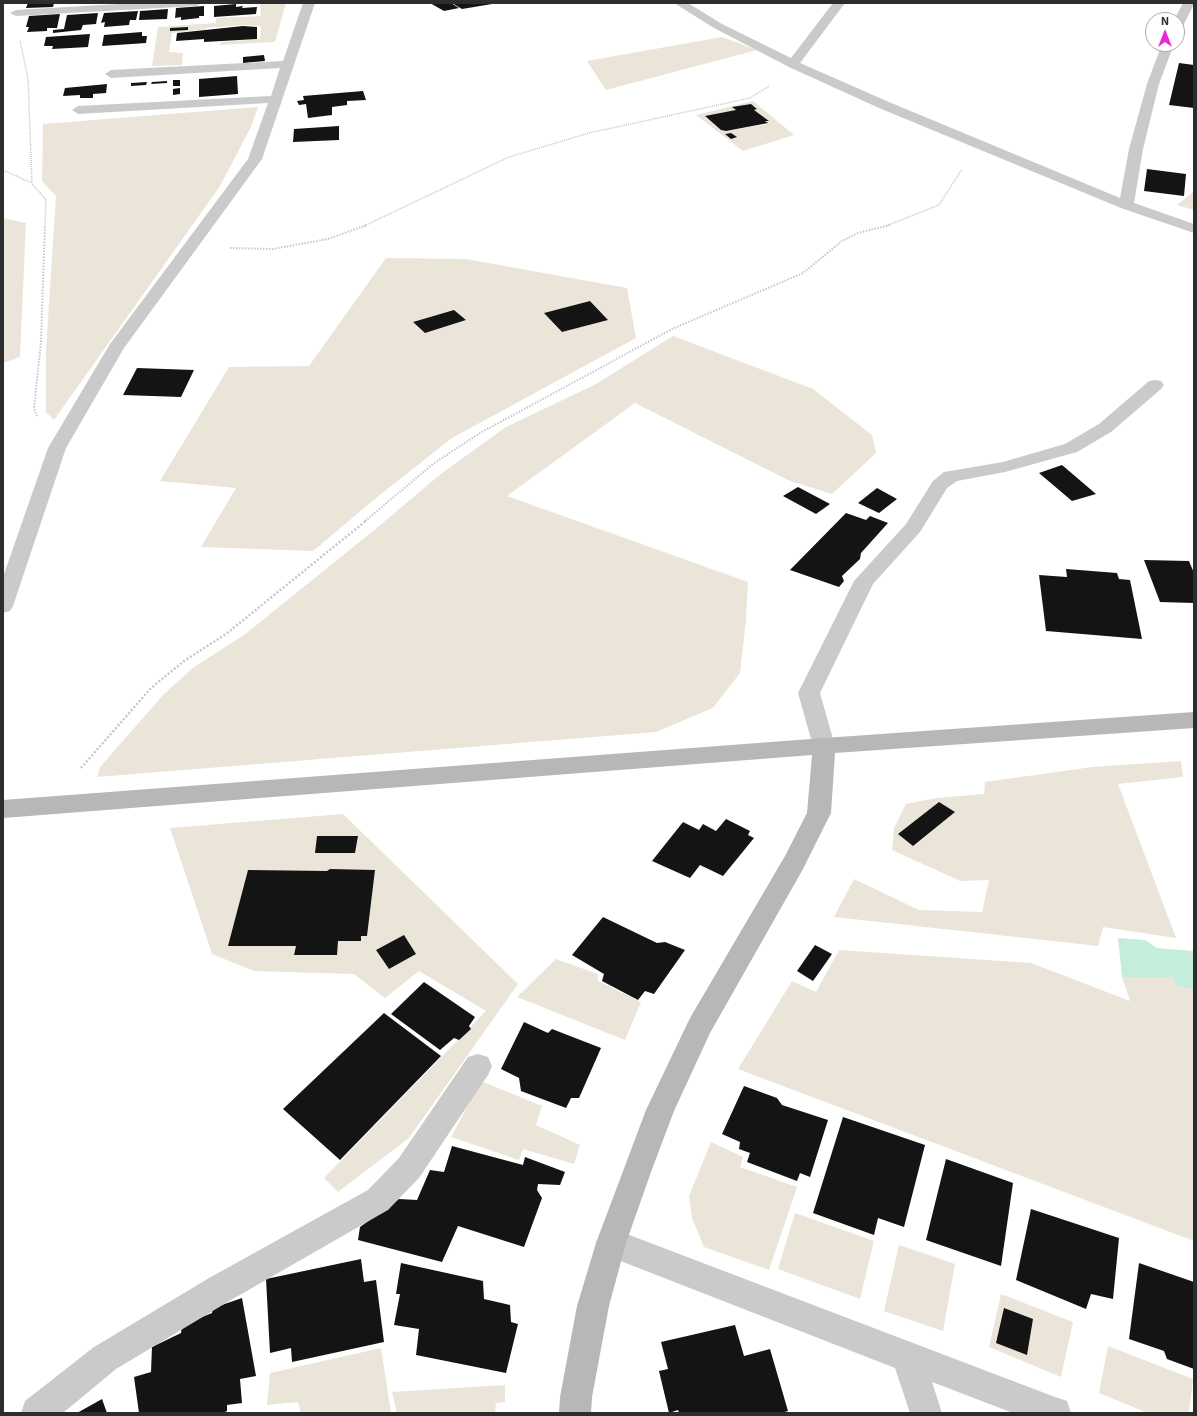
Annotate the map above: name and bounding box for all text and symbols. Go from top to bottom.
north arrow [1145,12,1185,52]
text: N [1161,14,1169,27]

